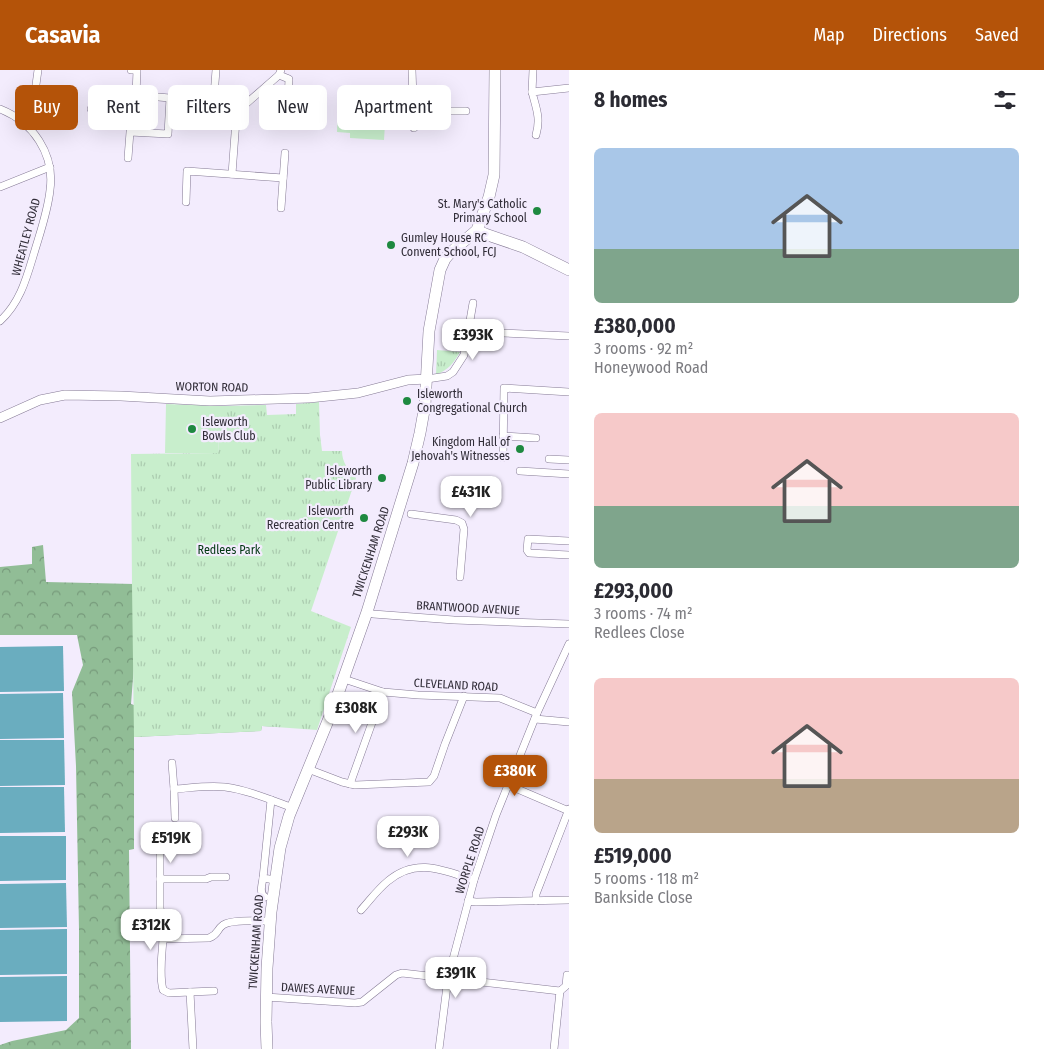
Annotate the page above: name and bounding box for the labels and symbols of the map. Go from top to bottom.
street label: WHEATLEY ROAD [9,197,43,277]
place label: St. Mary's Catholic Primary School [438,197,527,225]
marker: St. Mary's Catholic Primary School [531,205,543,217]
place label: Gumley House RC Convent School, FCJ [401,231,497,259]
marker: Gumley House RC Convent School, FCJ [385,239,397,251]
pin: £393K [438,318,508,361]
street label: WORTON ROAD [176,379,249,395]
place label: Isleworth Congregational Church [417,387,527,415]
marker: Isleworth Congregational Church [401,395,413,407]
place label: Isleworth Bowls Club [202,415,256,443]
marker: Isleworth Bowls Club [186,423,198,435]
place label: Kingdom Hall of Jehovah's Witnesses [411,435,511,463]
marker: Kingdom Hall of Jehovah's Witnesses [514,443,526,455]
place label: Isleworth Public Library [305,464,373,492]
marker: Isleworth Public Library [376,472,388,484]
pin: £431K [436,476,506,518]
place label: Isleworth Recreation Centre [267,504,354,532]
street label: TWICKENHAM ROAD [350,505,392,599]
marker: Isleworth Recreation Centre [358,512,370,524]
park label: Redlees Park [198,543,261,557]
street label: BRANTWOOD AVENUE [416,598,521,618]
street label: CLEVELAND ROAD [413,676,499,694]
pin: £308K [321,692,391,734]
pin: £380K [480,754,550,797]
pin: £293K [373,816,443,858]
pin: £519K [136,822,206,864]
street label: WORPLE ROAD [452,824,488,896]
street label: TWICKENHAM ROAD [246,894,266,990]
pin: £312K [116,908,186,951]
pin: £391K [421,956,491,999]
street label: DAWES AVENUE [281,980,356,998]

